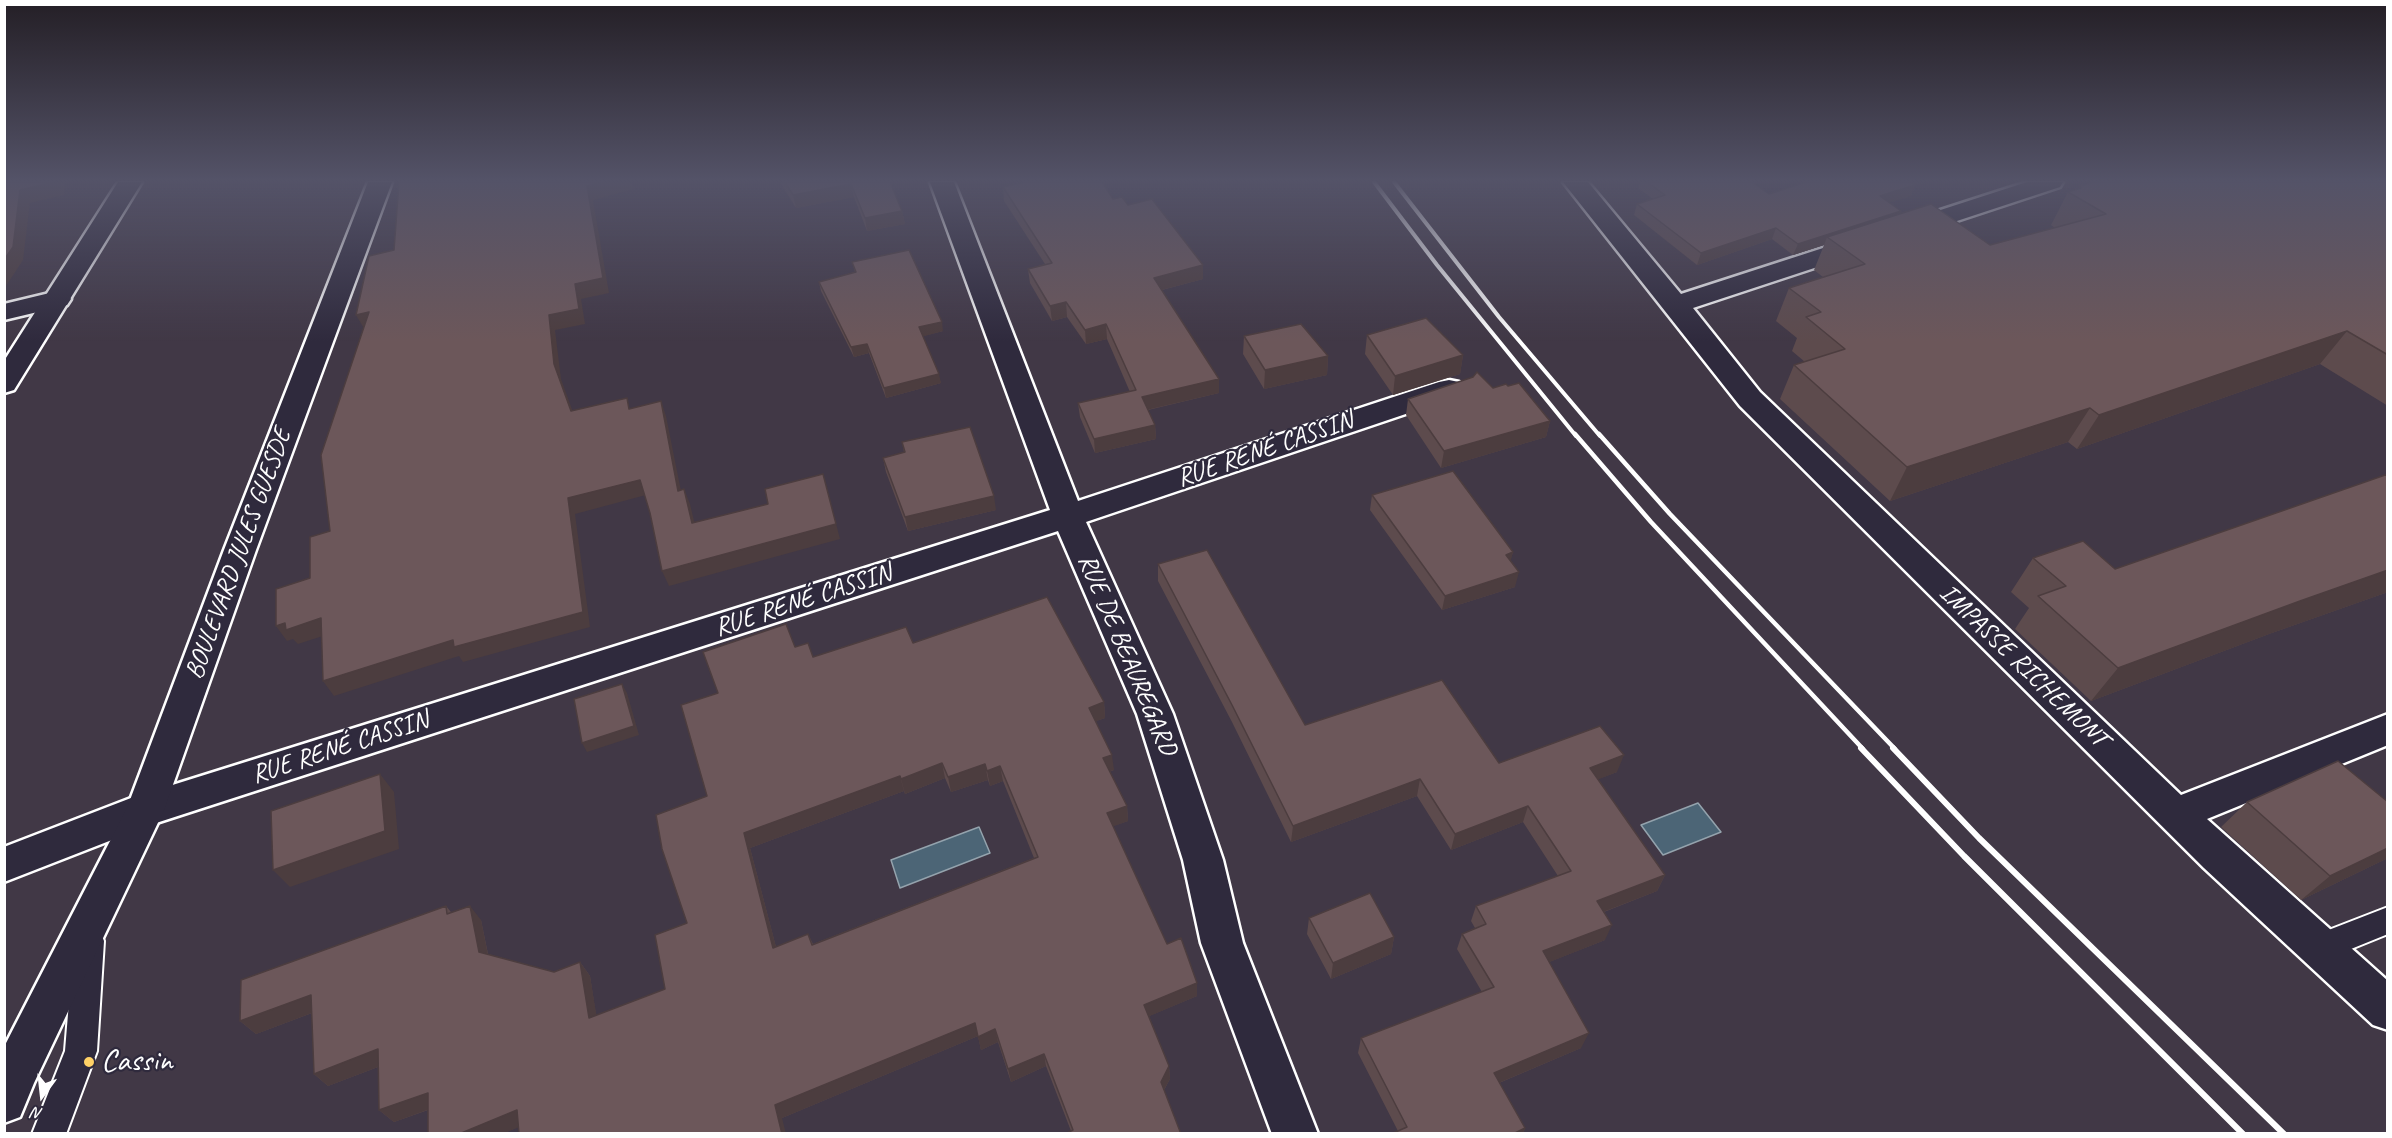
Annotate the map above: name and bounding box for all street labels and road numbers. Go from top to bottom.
street label: RUE RENÉ CASSIN [1173,405,1357,495]
street label: BOULEVARD JULES GUESDE [179,424,299,684]
street label: RUE DE BEAUREGARD [1071,550,1183,760]
street label: RUE RENÉ CASSIN [711,558,895,644]
street label: IMPASSE RICHEMONT [1932,578,2114,754]
street label: RUE RENÉ CASSIN [248,705,432,791]

